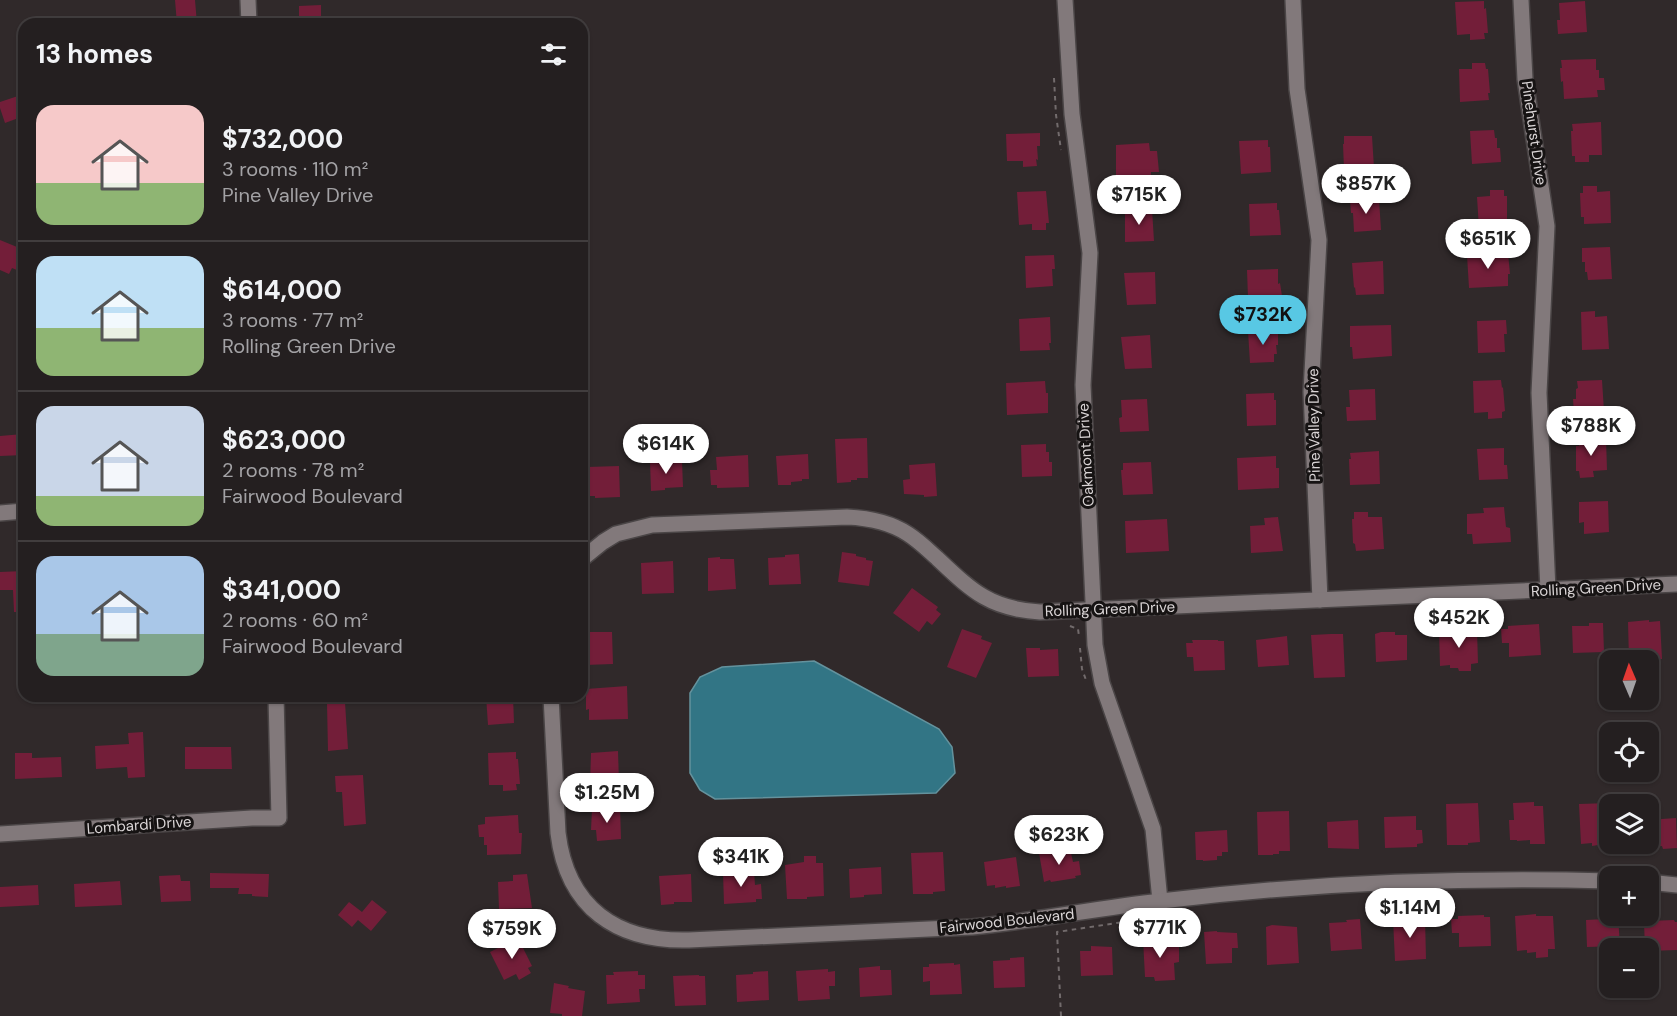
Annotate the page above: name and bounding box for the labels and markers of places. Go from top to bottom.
pin: $857K [1324,164,1408,215]
pin: $715K [1097,175,1181,226]
pin: $651K [1446,219,1530,270]
pin: $732K [1221,295,1305,346]
pin: $788K [1549,406,1633,457]
pin: $614K [624,424,708,475]
pin: $452K [1417,598,1501,649]
pin: $1.25M [558,773,656,824]
pin: $623K [1017,815,1101,866]
pin: $341K [699,837,783,888]
pin: $1.14M [1361,888,1459,939]
pin: $771K [1118,908,1202,959]
pin: $759K [470,909,554,960]

